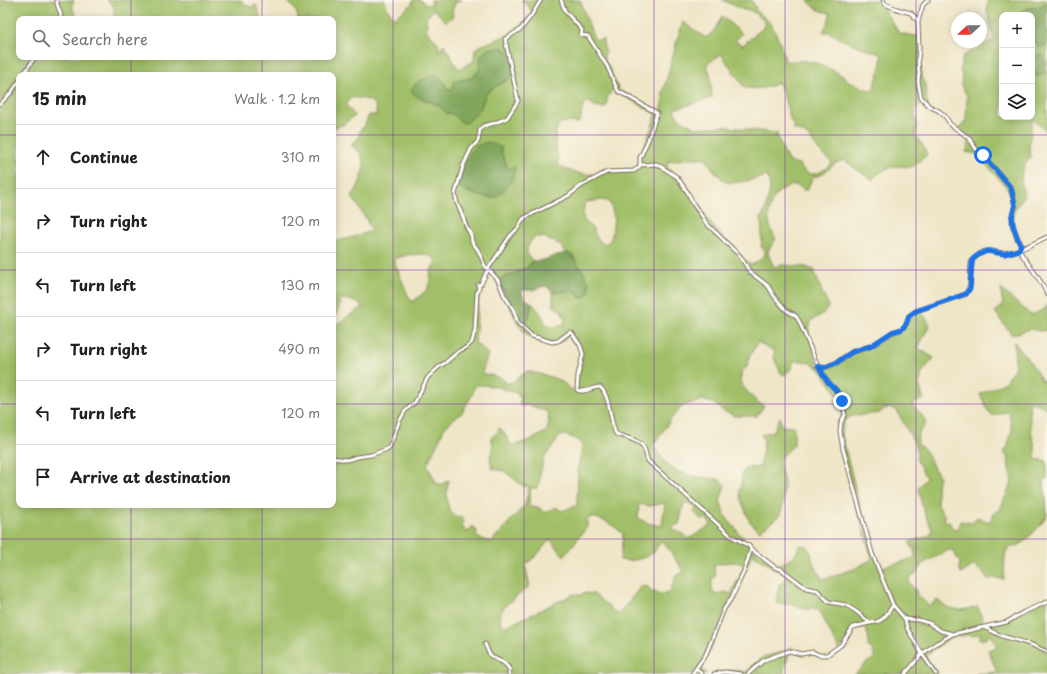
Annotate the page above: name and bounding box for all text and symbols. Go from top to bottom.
north arrow [951,12,987,48]
map controls [999,12,1035,120]
button: + [999,12,1035,48]
search box [16,16,336,60]
icon: search [30,27,52,49]
text: Search here [62,27,148,50]
button: − [999,48,1035,84]
button: layers [999,84,1035,120]
text: 15 min [32,85,87,111]
text: Walk · 1.2 km [234,89,320,108]
text: Continue [70,145,138,168]
icon: ahead [32,146,54,168]
route start [974,146,992,164]
text: 310 m [281,147,320,166]
text: Turn right [70,209,147,232]
icon: right [32,210,54,232]
text: 120 m [281,211,320,230]
text: Turn left [70,273,136,296]
icon: left [32,274,54,296]
text: 130 m [281,275,320,294]
text: Turn right [70,337,147,360]
icon: right [32,338,54,360]
text: 490 m [278,339,320,358]
route end [833,392,851,410]
text: Turn left [70,401,136,424]
icon: left [32,402,54,424]
text: 120 m [281,403,320,422]
text: Arrive at destination [70,465,231,488]
icon: arrive [32,466,54,488]

